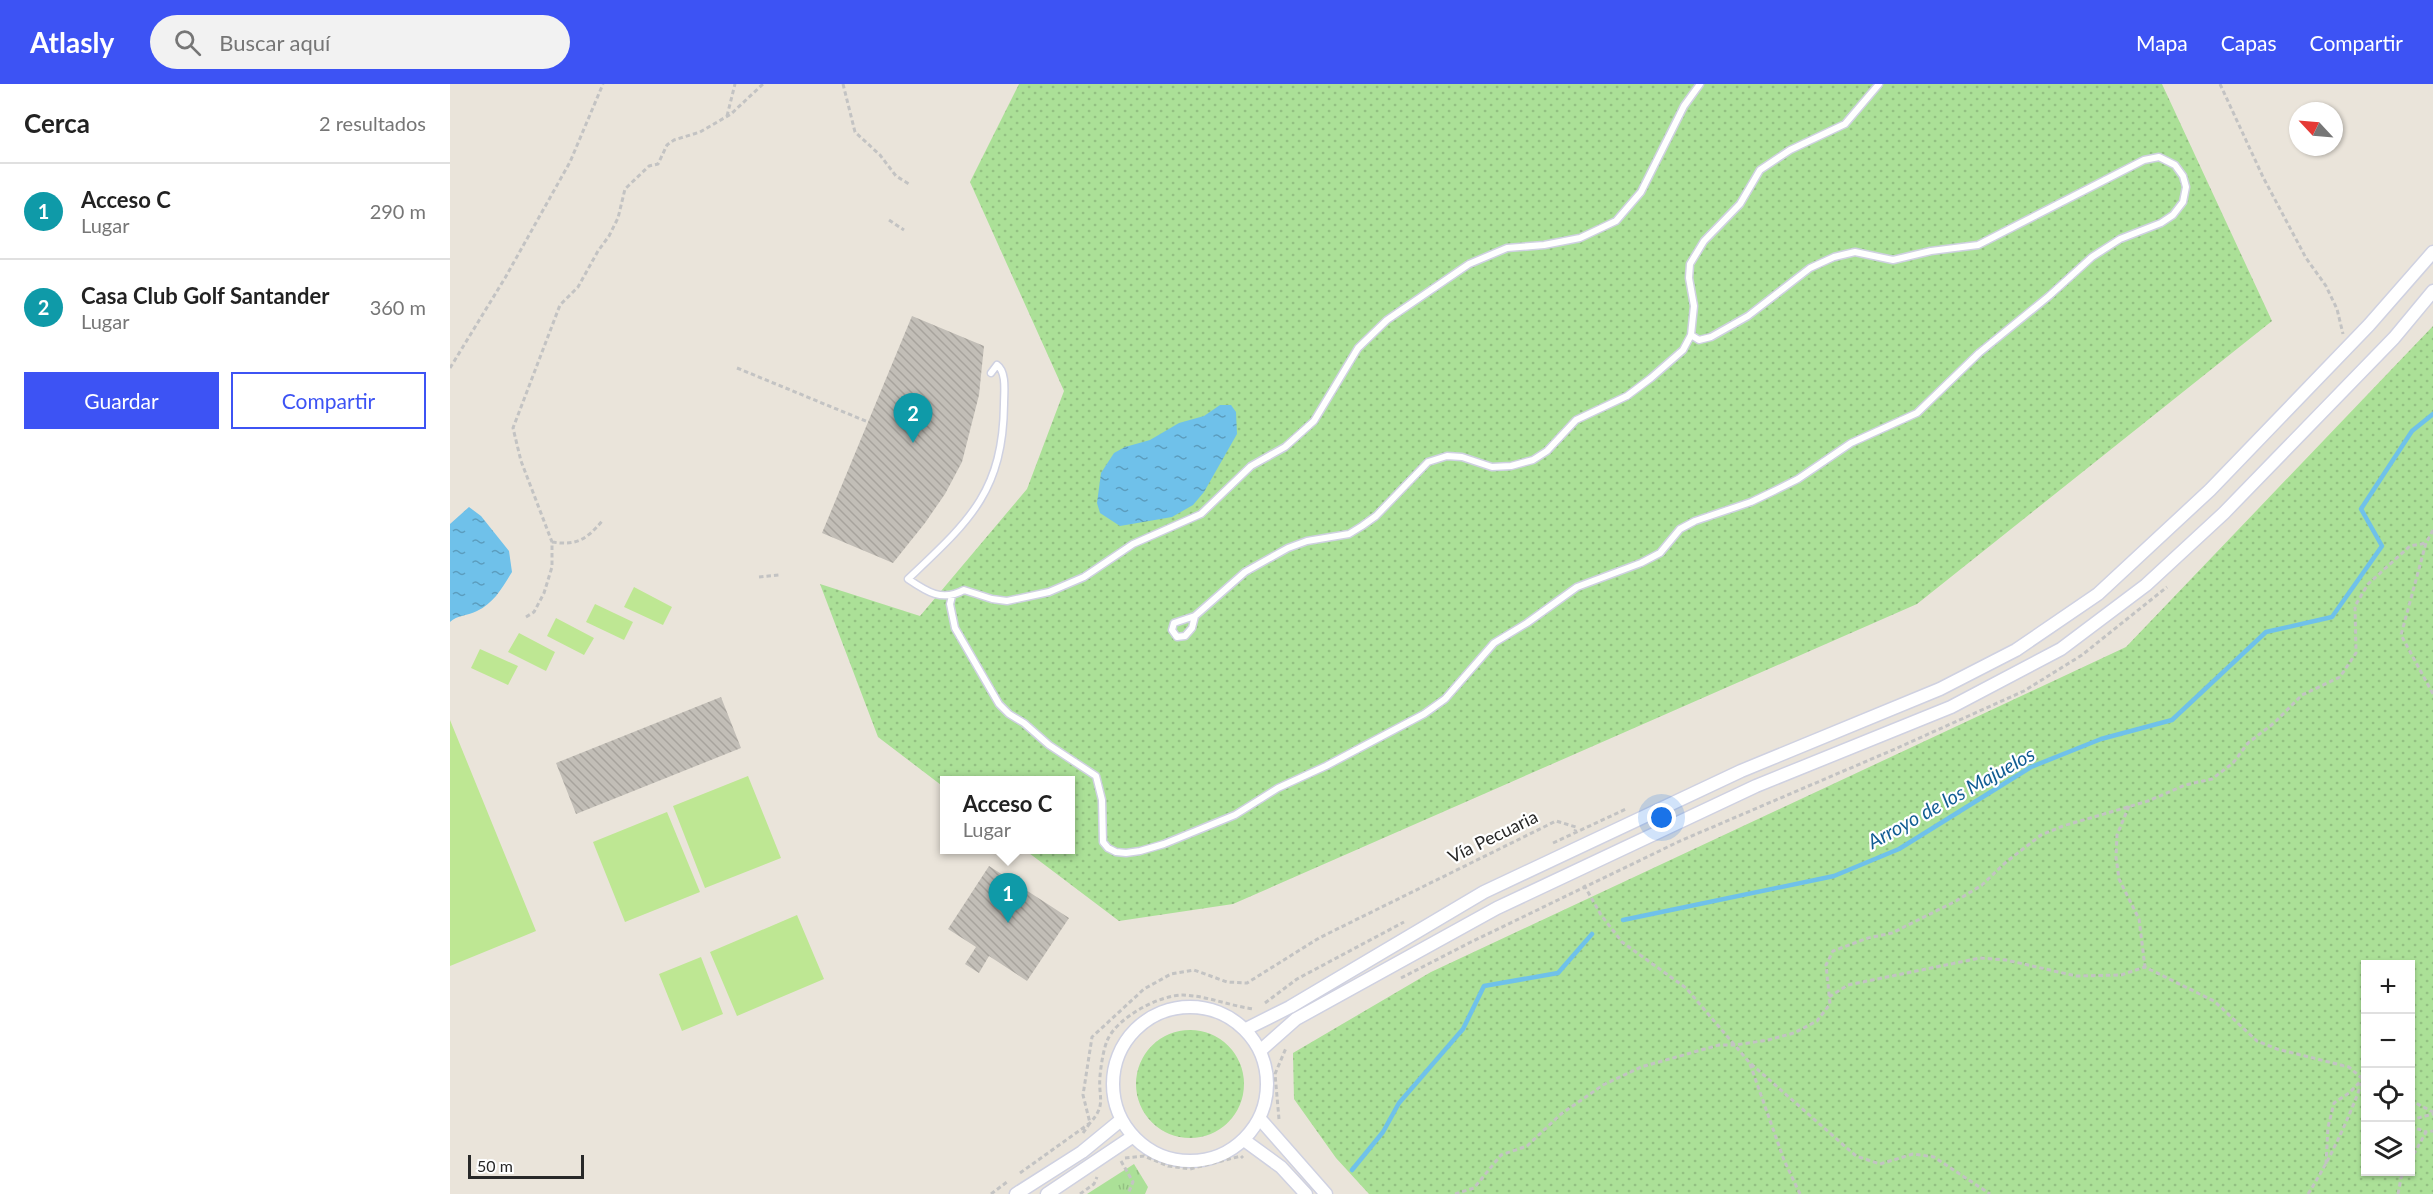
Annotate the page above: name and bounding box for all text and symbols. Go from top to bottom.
search box [150,15,570,69]
text: Atlasly [30,25,114,59]
icon: search [171,26,204,59]
text: Buscar aquí [219,29,330,56]
text: Mapa [2136,30,2188,55]
text: Capas [2221,30,2277,55]
text: Compartir [2310,30,2403,55]
north arrow [2289,102,2343,156]
text: Cerca [24,107,90,139]
text: 2 resultados [319,111,426,135]
text: Acceso C [81,186,171,213]
text: 1 [38,199,49,223]
text: 290 m [370,199,426,223]
text: Lugar [81,213,129,237]
text: Casa Club Golf Santander [81,282,329,309]
text: 2 [38,295,49,319]
text: 360 m [370,295,426,319]
text: Lugar [81,309,129,333]
button: Guardar [24,372,219,429]
button: Compartir [231,372,426,429]
pin: 2 [894,394,932,443]
water label: Arroyo de los Majuelos [1862,741,2038,854]
popup [940,776,1075,854]
text: Acceso C [963,790,1052,817]
your location [1647,803,1676,832]
street label: Vía Pecuaria [1444,805,1541,867]
text: Lugar [963,817,1011,841]
pin: 1 [988,874,1028,923]
map controls [2361,960,2415,1176]
button: + [2361,960,2415,1014]
button: − [2361,1014,2415,1068]
button: locate [2361,1068,2415,1122]
button: layers [2361,1122,2415,1176]
scale bar [468,1152,584,1180]
text: 50 m [477,1156,513,1175]

